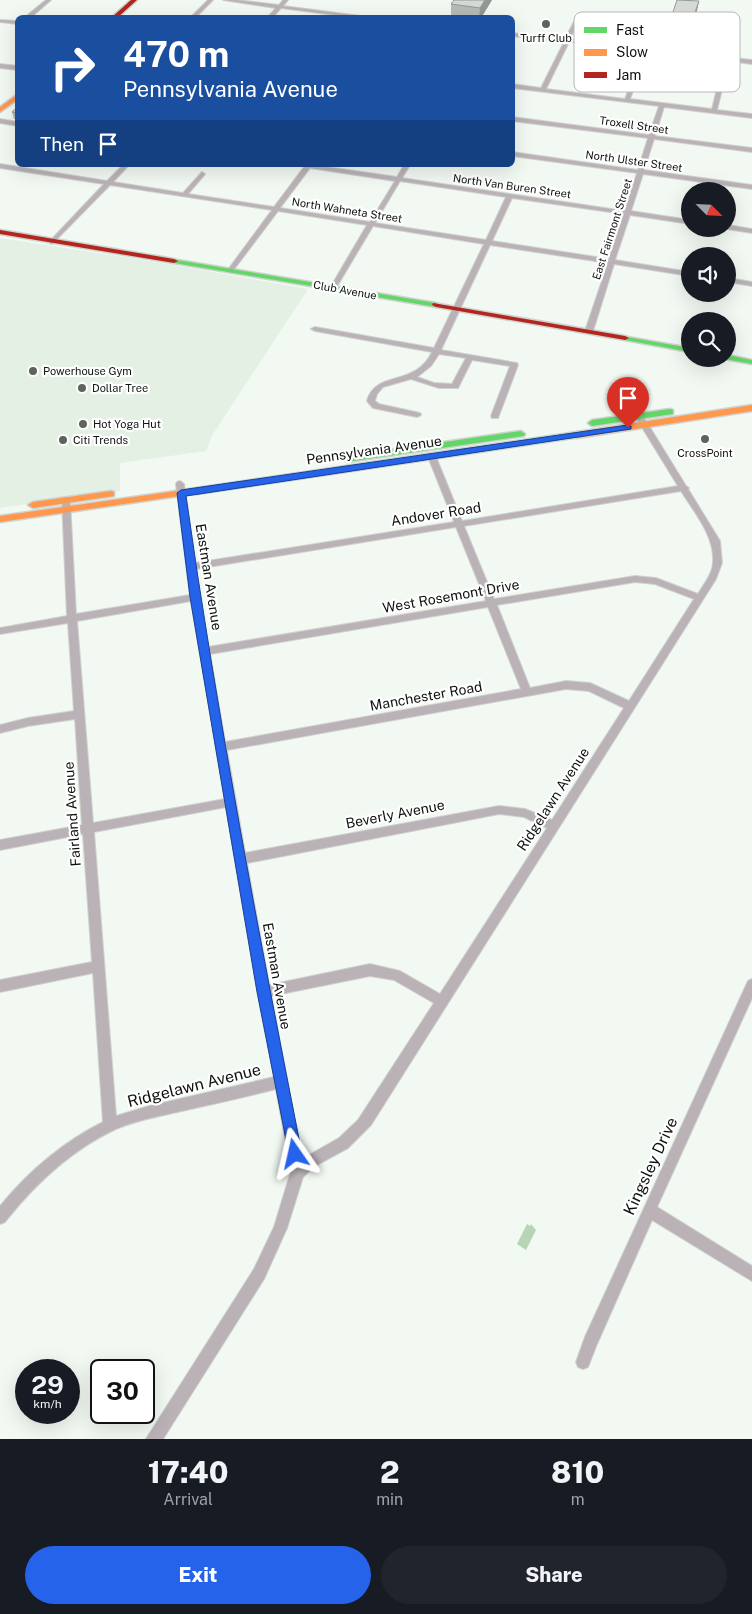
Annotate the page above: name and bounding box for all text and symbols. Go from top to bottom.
legend [574,12,740,92]
marker: Turff Club [540,18,552,30]
text: Fast [616,22,644,38]
place label: Turff Club [520,32,572,44]
text: 470 m [123,34,229,75]
icon: right [40,35,105,100]
text: Slow [616,44,648,60]
text: Jam [616,67,641,83]
text: Pennsylvania Avenue [123,76,338,102]
street label: Troxell Street [599,114,669,136]
icon: arrive [94,130,122,158]
text: Then [40,133,84,155]
street label: North Ulster Street [585,148,683,174]
street label: North Van Buren Street [452,172,572,200]
street label: East Fairmont Street [590,177,634,281]
north arrow [681,182,736,238]
map controls [681,182,736,367]
street label: North Wahneta Street [291,195,403,225]
button: sound [681,247,736,302]
street label: Club Avenue [312,279,378,301]
button: search [681,312,736,367]
marker: Powerhouse Gym [27,365,39,377]
place label: Powerhouse Gym [43,365,132,377]
pin [607,377,649,428]
marker: Dollar Tree [76,382,88,394]
place label: Dollar Tree [92,382,148,394]
icon: arrive [614,384,642,412]
marker: Hot Yoga Hut [77,418,89,430]
place label: Hot Yoga Hut [93,418,161,430]
street label: Pennsylvania Avenue [305,433,443,467]
marker: CrossPoint [699,433,711,445]
marker: Citi Trends [57,434,69,446]
place label: Citi Trends [73,434,128,446]
place label: CrossPoint [677,447,733,459]
street label: Andover Road [390,499,482,529]
street label: Eastman Avenue [193,522,225,632]
street label: West Rosemont Drive [381,576,521,616]
street label: Manchester Road [369,678,483,714]
street label: Ridgelawn Avenue [514,744,592,854]
street label: Fairland Avenue [60,761,84,867]
street label: Beverly Avenue [344,797,446,831]
street label: Eastman Avenue [260,921,294,1031]
street label: Ridgelawn Avenue [125,1060,263,1111]
street label: Kingsley Drive [619,1114,681,1218]
position arrow [268,1127,320,1179]
speed limit sign: 30 [90,1359,155,1424]
text: 29 [31,1370,64,1400]
text: km/h [33,1397,62,1411]
text: 17:40 [148,1454,228,1490]
text: 2 [380,1454,400,1490]
text: 810 [551,1454,604,1490]
text: Arrival [163,1490,213,1509]
text: min [376,1490,403,1509]
text: m [571,1490,585,1509]
button: Exit [25,1546,371,1604]
button: Share [381,1546,727,1604]

